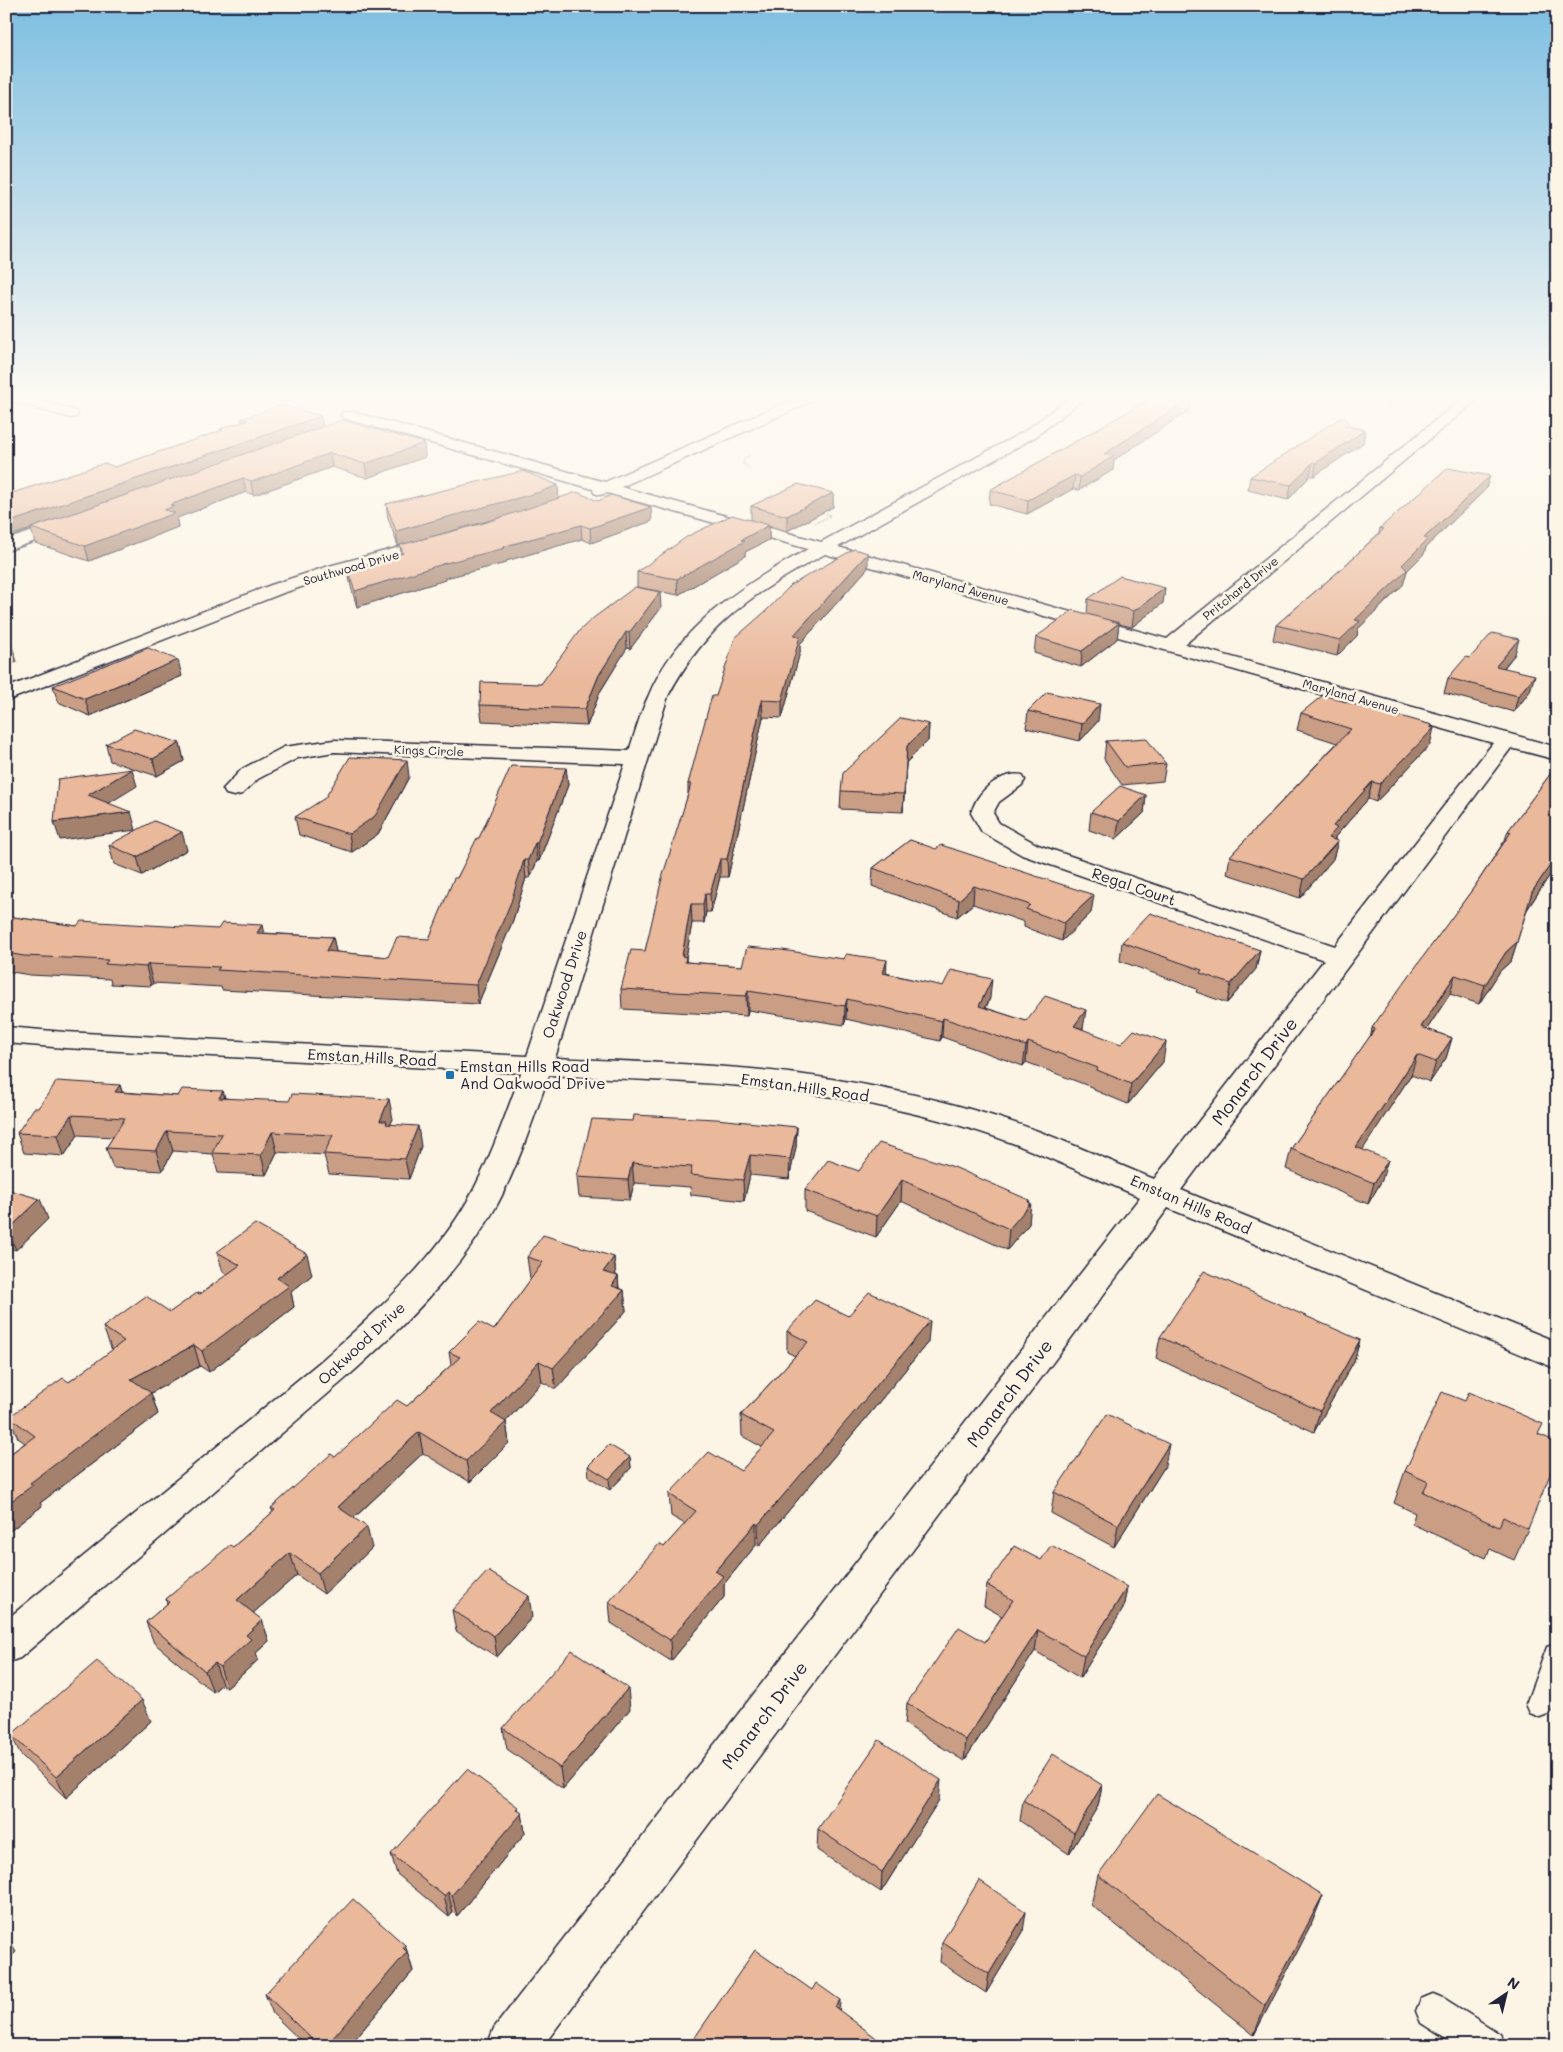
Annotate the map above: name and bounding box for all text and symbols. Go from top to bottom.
street label: Southwood Drive [301,546,401,588]
street label: Pritchard Drive [1199,553,1281,623]
street label: Maryland Avenue [911,566,1011,608]
street label: Maryland Avenue [1301,675,1401,717]
street label: Kings Circle [394,741,464,759]
street label: Regal Court [1089,862,1179,910]
street label: Oakwood Drive [537,927,591,1041]
street label: Monarch Drive [1206,1012,1302,1130]
street label: Emstan Hills Road [307,1044,437,1070]
place label: Emstan Hills Road And Oakwood Drive [460,1056,606,1093]
street label: Emstan Hills Road [740,1068,870,1106]
marker: Emstan Hills Road And Oakwood Drive [444,1069,456,1081]
street label: Emstan Hills Road [1128,1170,1254,1238]
street label: Oakwood Drive [313,1297,409,1389]
street label: Monarch Drive [961,1334,1057,1452]
street label: Monarch Drive [716,1656,812,1774]
north arrow [1480,1970,1530,2020]
text: N [1504,1972,1524,1994]

